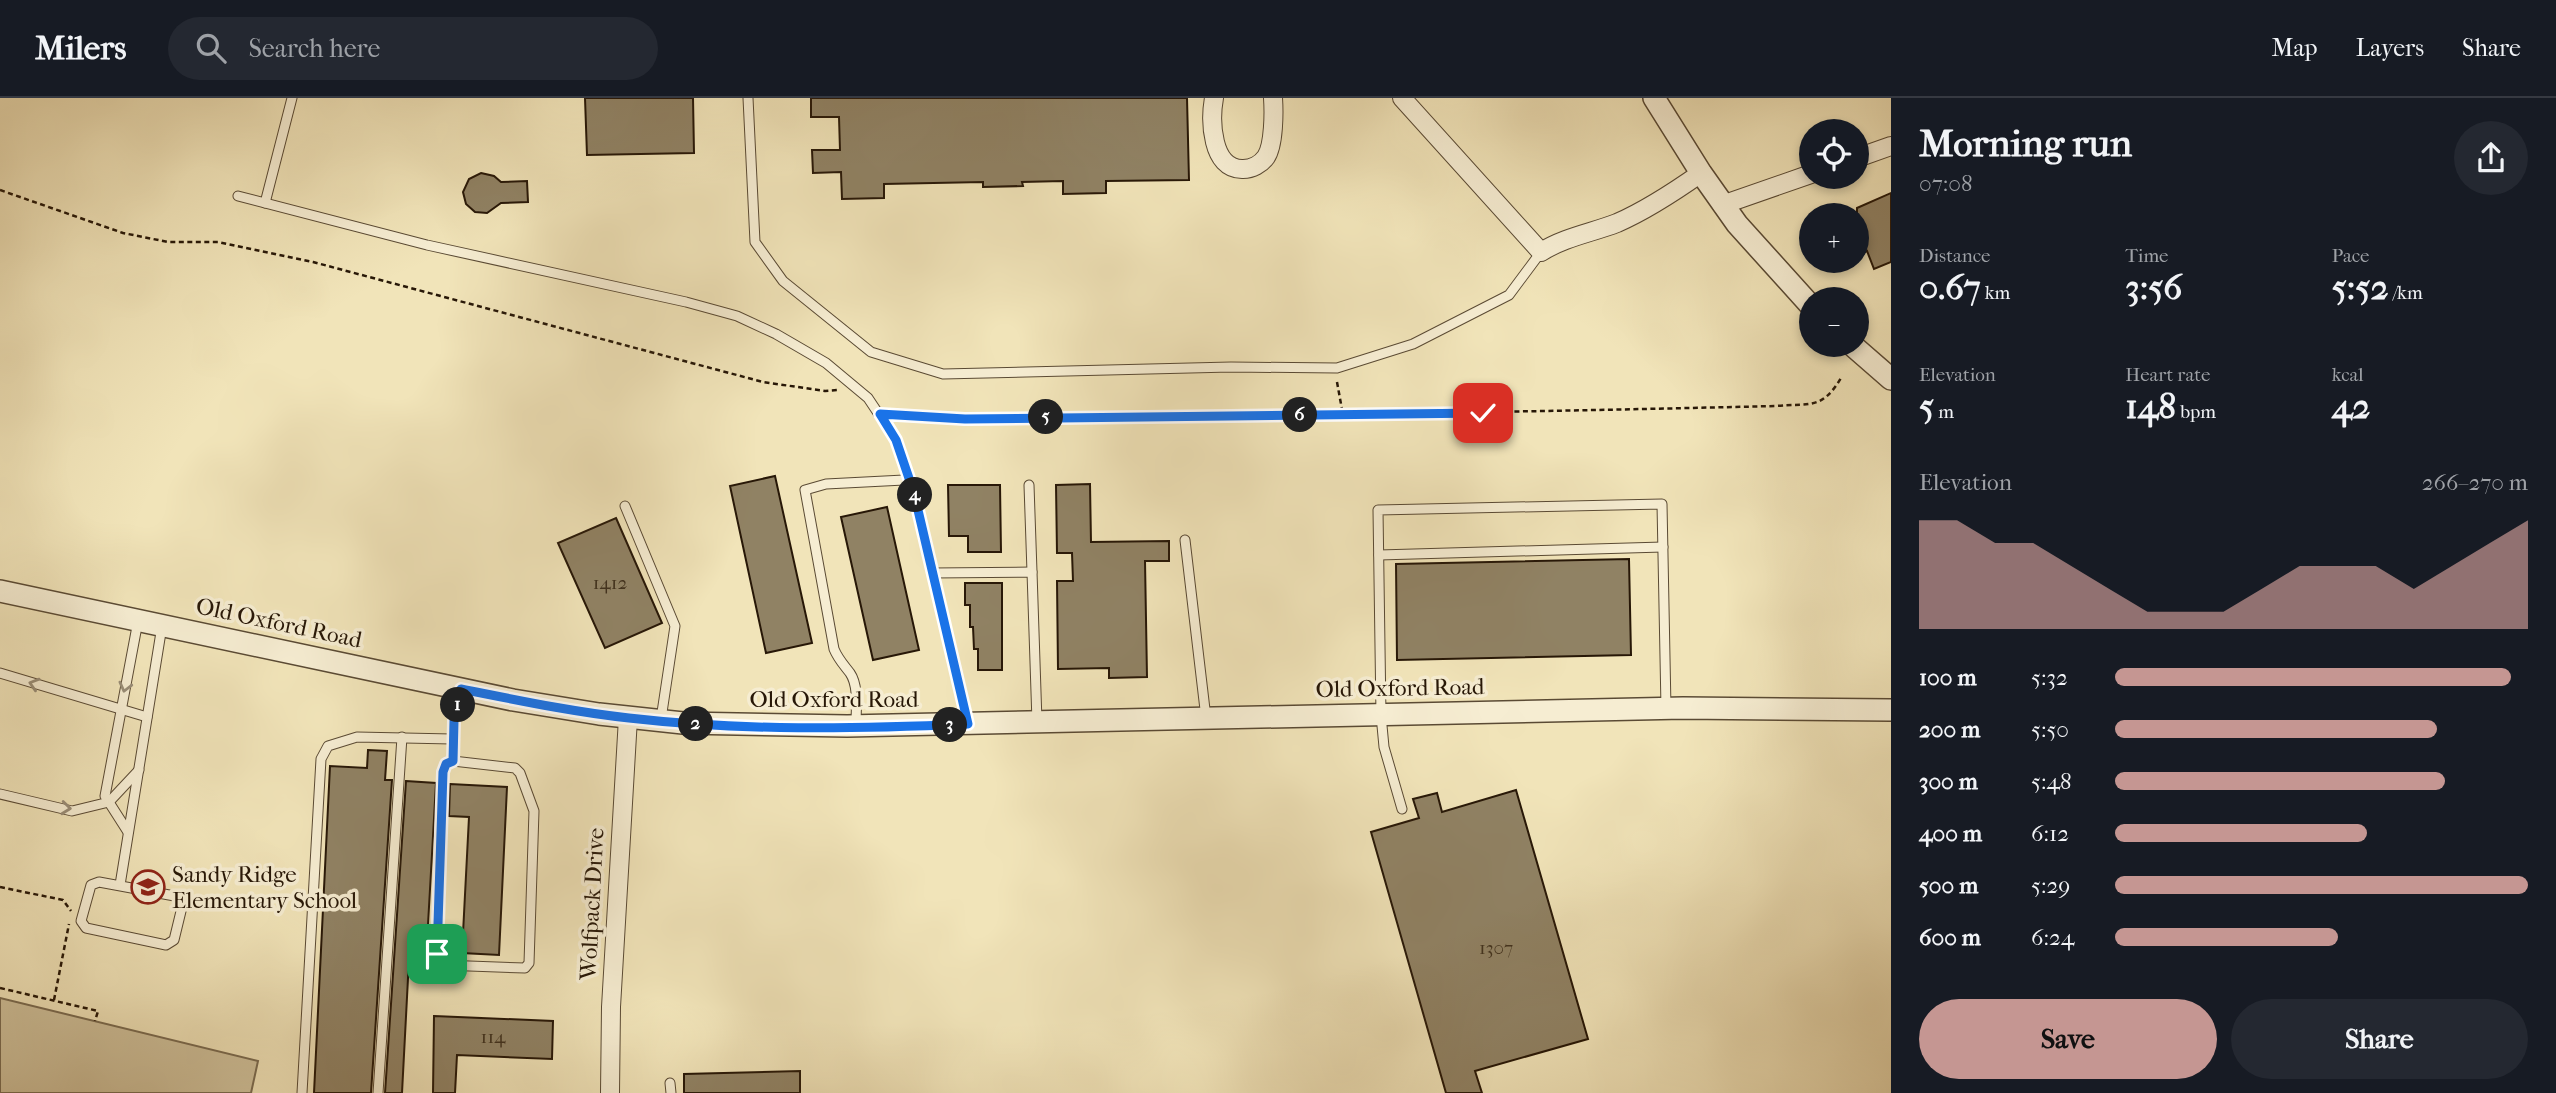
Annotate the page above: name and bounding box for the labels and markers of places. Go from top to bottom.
pin [1453,383,1513,443]
pin: 6 [1282,398,1318,432]
pin: 5 [1028,400,1064,434]
pin: 4 [898,478,932,512]
pin: 1 [440,688,476,722]
pin: 2 [678,706,714,742]
pin: 3 [932,708,968,742]
place label: Sandy Ridge Elementary School [172,861,358,914]
school or university icon: Sandy Ridge Elementary School [129,868,167,906]
pin [407,924,467,984]

